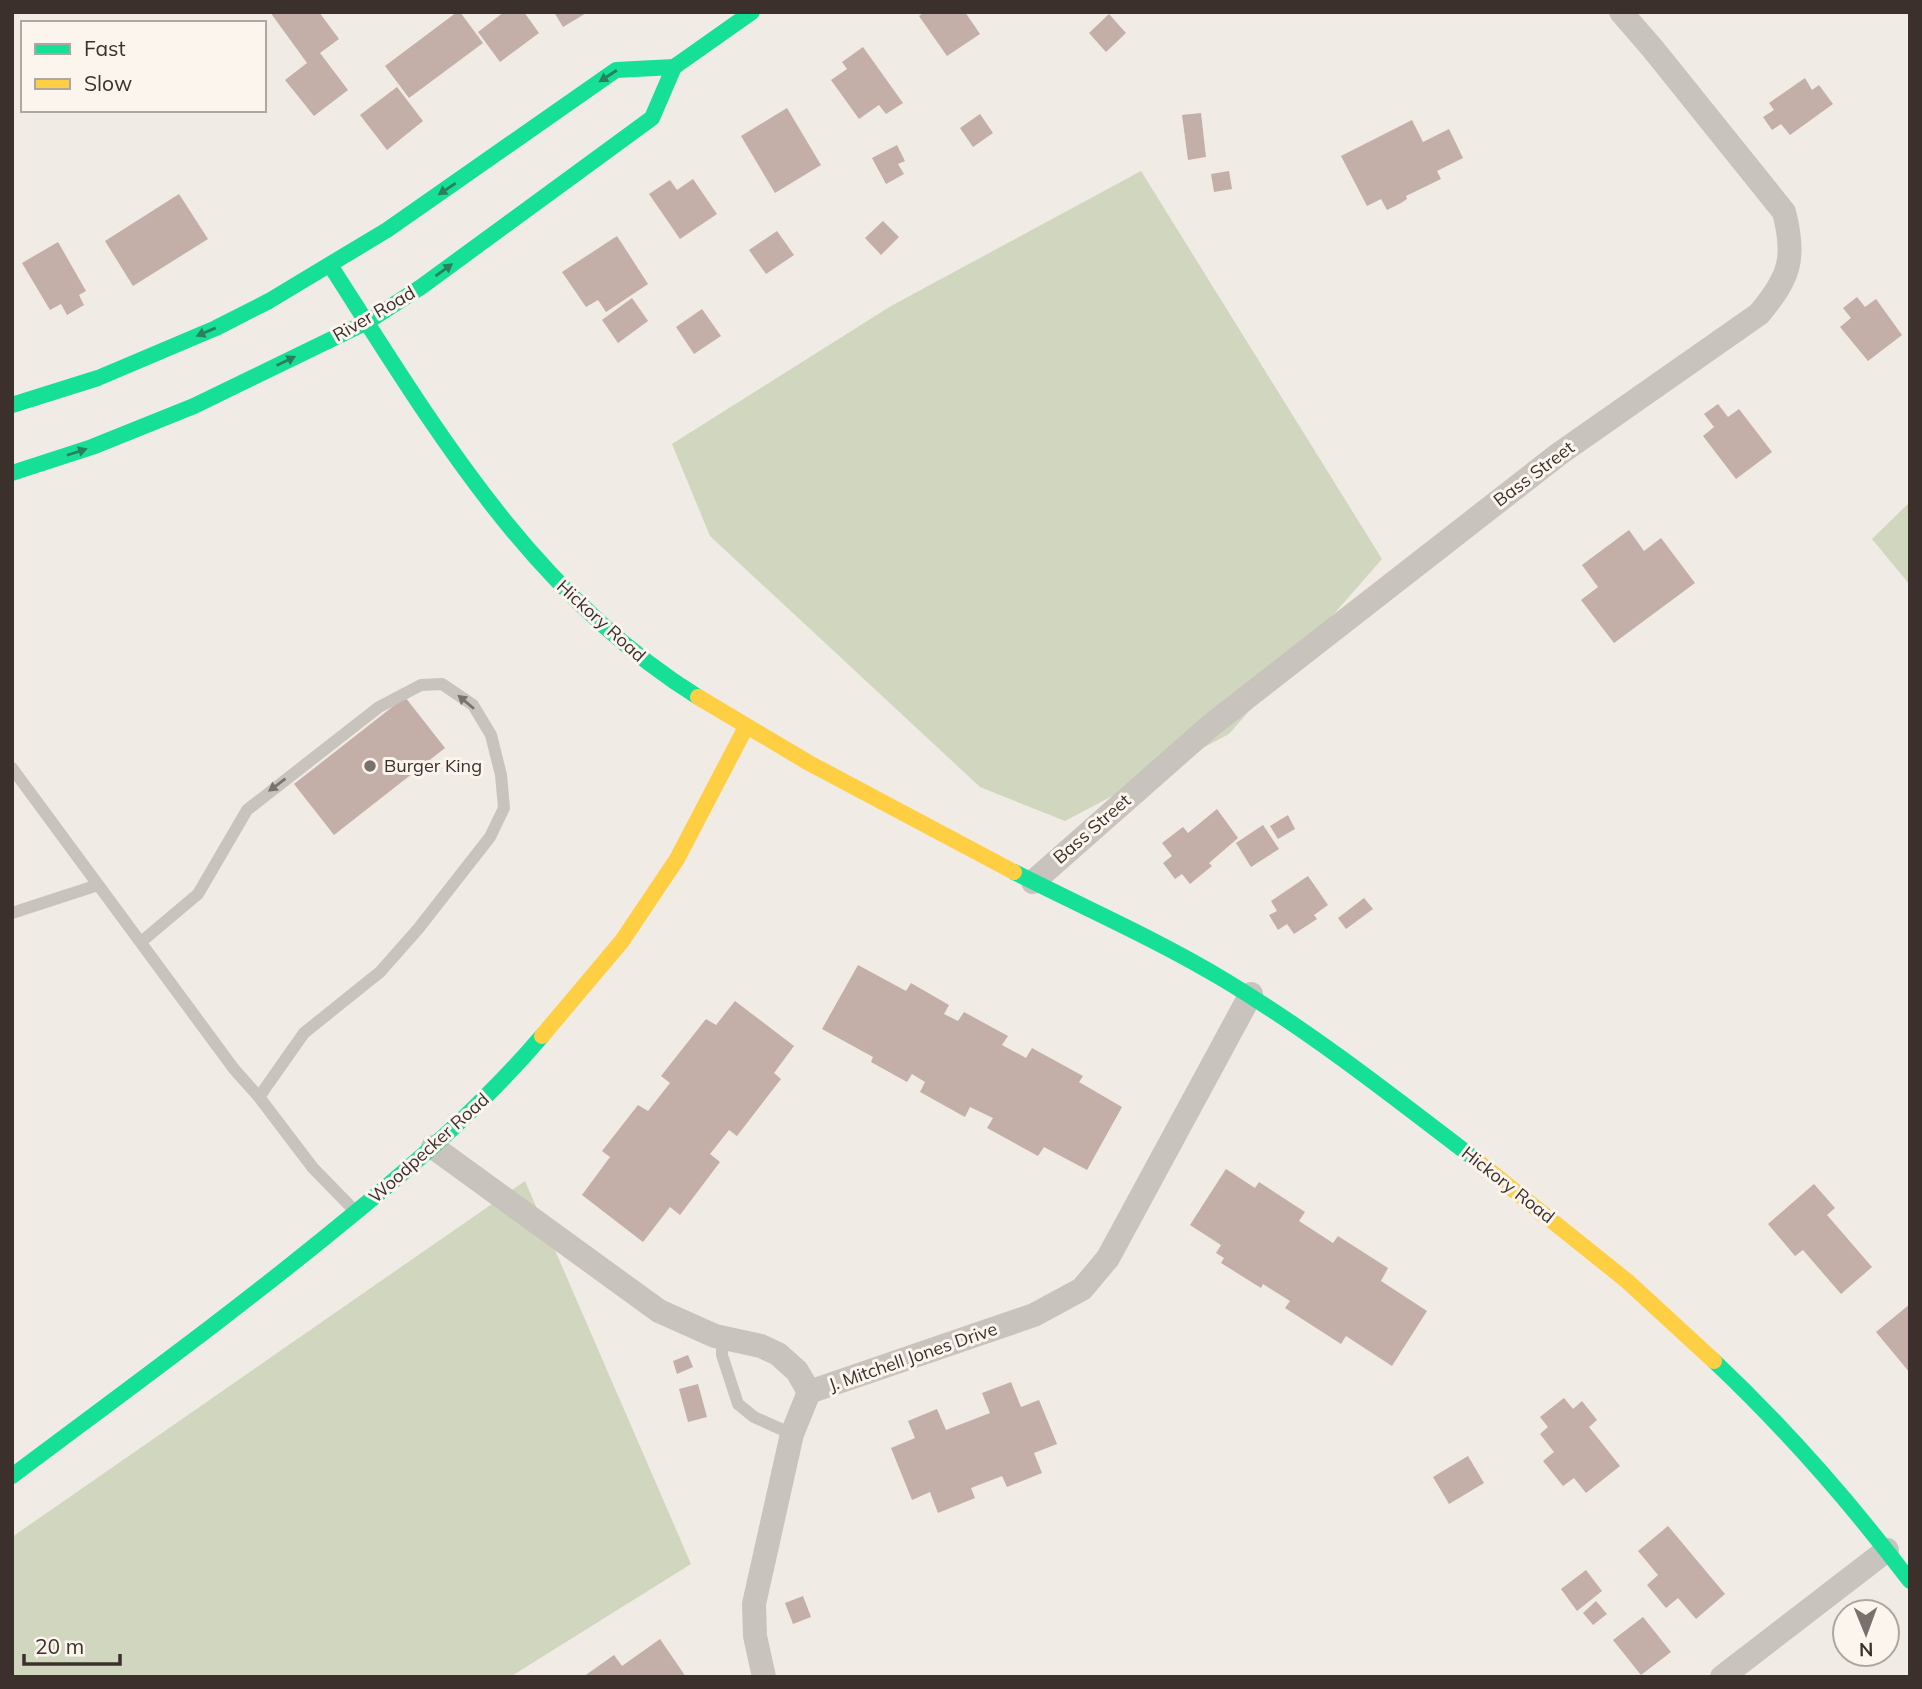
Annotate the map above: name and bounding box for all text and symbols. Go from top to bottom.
legend [21,21,266,112]
text: Fast [84,35,126,61]
text: Slow [84,70,132,96]
one-way arrow [598,70,618,83]
one-way arrow [438,182,456,196]
one-way arrow [435,264,453,278]
street label: River Road [328,281,419,346]
one-way arrow [195,327,216,338]
one-way arrow [276,356,296,367]
street label: Bass Street [1489,436,1579,511]
one-way arrow [67,446,88,456]
street label: Hickory Road [552,575,651,667]
one-way arrow [458,695,475,710]
place label: Burger King [384,754,482,777]
marker: Burger King [362,758,378,774]
one-way arrow [268,778,286,792]
street label: Bass Street [1048,789,1135,869]
street label: Woodpecker Road [364,1088,494,1208]
street label: Hickory Road [1457,1141,1559,1228]
street label: J. Mitchell Jones Drive [826,1317,1000,1396]
north arrow [1831,1598,1901,1668]
scale bar [24,1622,121,1666]
text: 20 m [35,1633,84,1659]
text: N [1859,1638,1874,1662]

